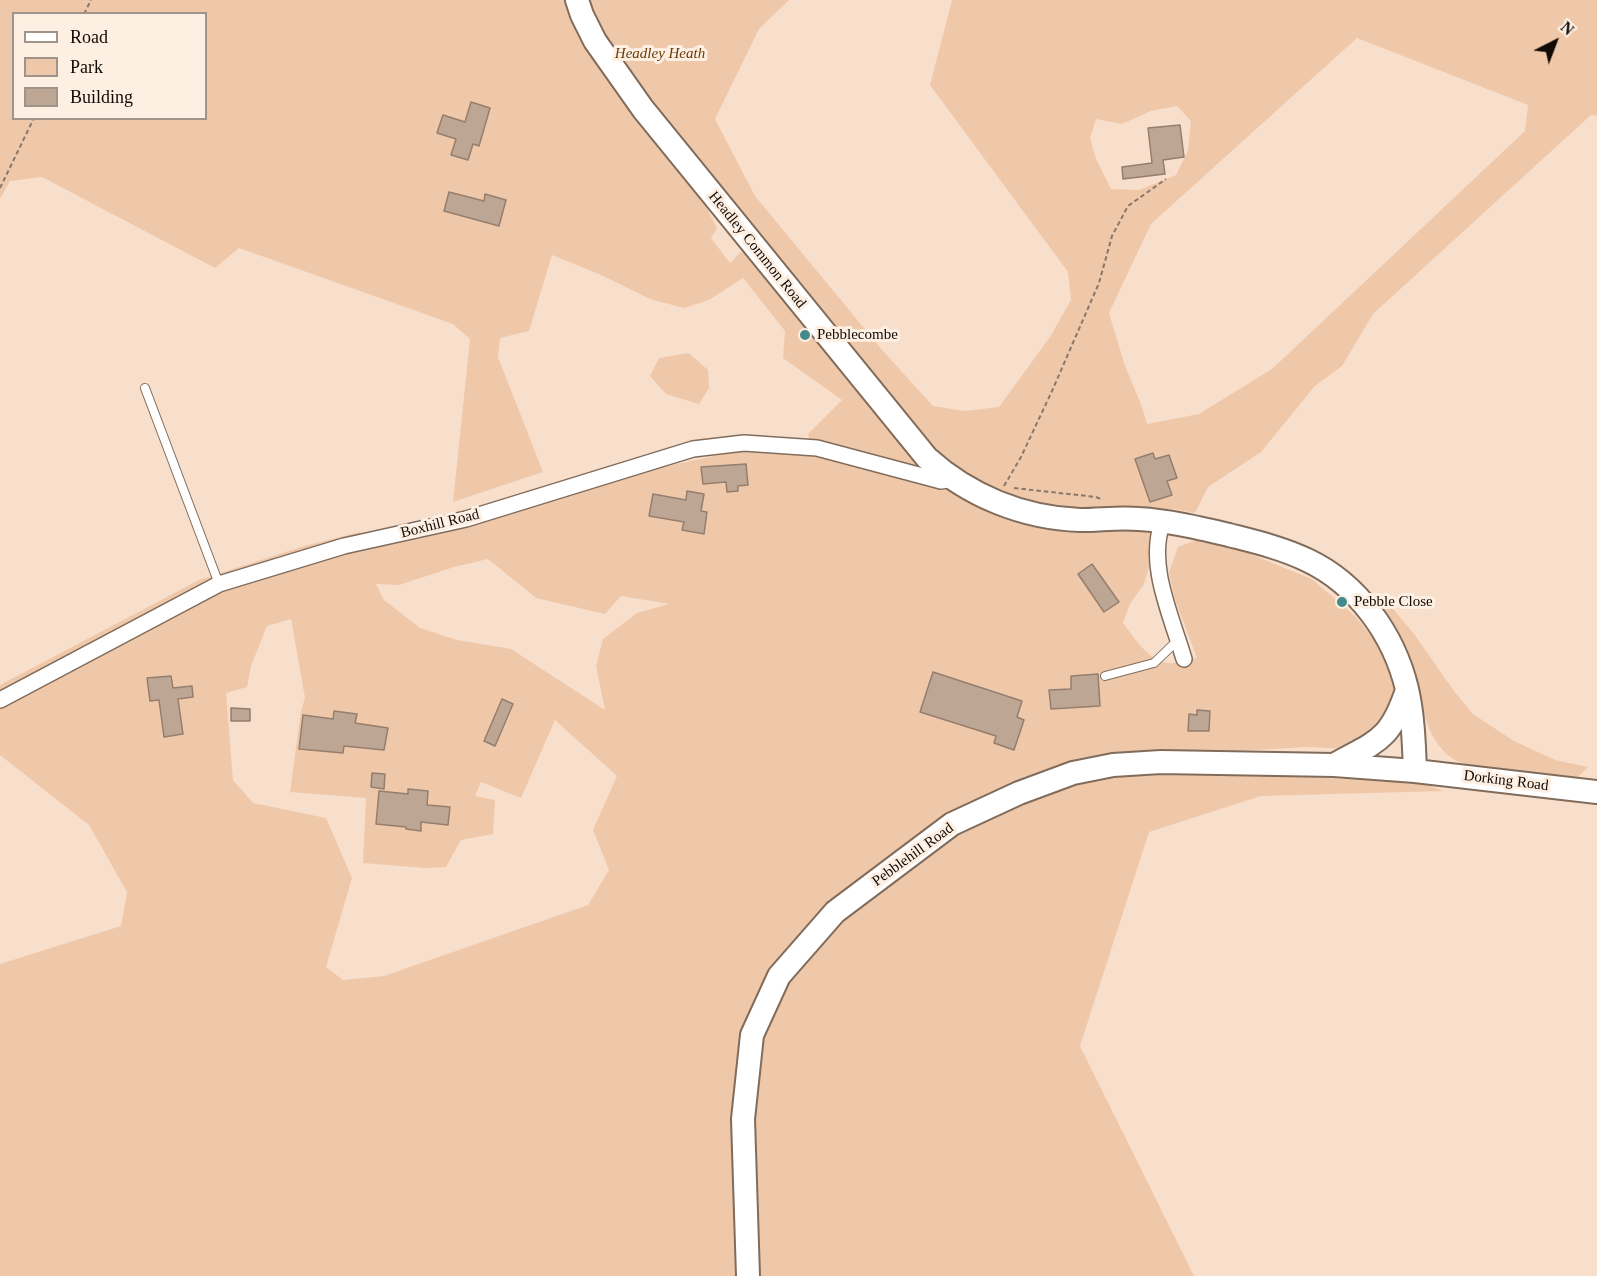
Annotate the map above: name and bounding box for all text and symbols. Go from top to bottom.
legend [12,12,207,120]
north arrow [1525,12,1585,72]
text: N [1557,18,1577,38]
text: Road [70,27,108,47]
park label: Headley Heath [615,45,705,63]
text: Park [70,57,103,77]
text: Building [70,87,133,107]
street label: Headley Common Road [704,188,810,312]
place label: Pebblecombe [817,326,898,344]
marker: Pebblecombe [798,328,812,342]
street label: Boxhill Road [399,506,481,542]
place label: Pebble Close [1354,593,1433,611]
marker: Pebble Close [1335,595,1349,609]
street label: Dorking Road [1463,767,1549,795]
street label: Pebblehill Road [869,819,957,891]

